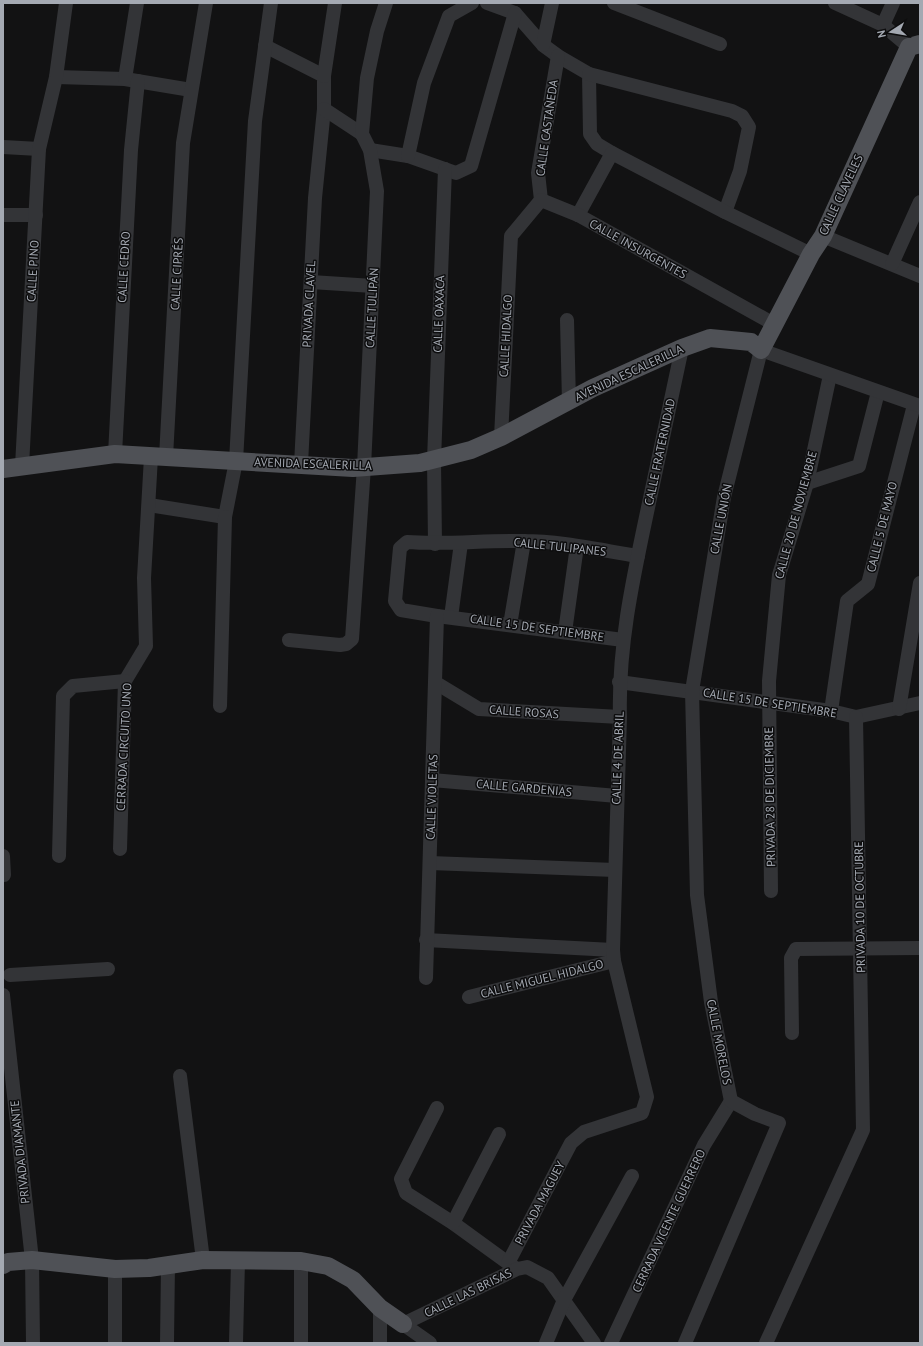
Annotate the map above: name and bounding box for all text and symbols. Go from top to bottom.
north arrow [871,12,911,52]
text: N [874,29,889,39]
street label: CALLE CASTAÑEDA [532,79,561,177]
street label: CALLE CLAVELES [815,152,866,238]
street label: CALLE INSURGENTES [587,216,690,282]
street label: CALLE CEDRO [114,231,133,303]
street label: CALLE CIPRÉS [167,237,186,311]
street label: CALLE PINO [23,240,42,302]
street label: PRIVADA CLAVEL [299,260,318,348]
street label: CALLE TULIPÁN [362,267,381,349]
street label: CALLE OAXACA [430,275,447,353]
street label: CALLE HIDALGO [496,294,515,378]
street label: AVENIDA ESCALERILLA [572,341,685,404]
street label: CALLE FRATERNIDAD [641,397,678,507]
street label: CALLE 20 DE NOVIEMBRE [771,449,820,581]
street label: AVENIDA ESCALERILLA [254,454,372,473]
street label: CALLE 5 DE MAYO [863,480,900,574]
street label: CALLE UNIÓN [706,482,735,555]
street label: CALLE TULIPANES [513,534,607,559]
street label: CALLE 15 DE SEPTIEMBRE [469,611,605,644]
street label: CERRADA CIRCUITO UNO [113,683,134,811]
street label: CALLE 15 DE SEPTIEMBRE [702,685,838,720]
street label: CALLE ROSAS [489,702,560,721]
street label: CALLE 4 DE ABRIL [608,711,627,805]
street label: PRIVADA 28 DE DICIEMBRE [761,727,778,867]
street label: CALLE VIOLETAS [423,754,440,840]
street label: CALLE GARDENIAS [475,776,573,799]
street label: PRIVADA 10 DE OCTUBRE [851,841,868,973]
street label: CALLE MIGUEL HIDALGO [479,956,605,1001]
street label: CALLE MORELOS [704,998,735,1086]
street label: PRIVADA DIAMANTE [7,1100,32,1205]
street label: CERRADA VICENTE GUERRERO [629,1147,708,1295]
street label: PRIVADA MAGUEY [511,1158,568,1247]
street label: CALLE LAS BRISAS [421,1265,514,1320]

